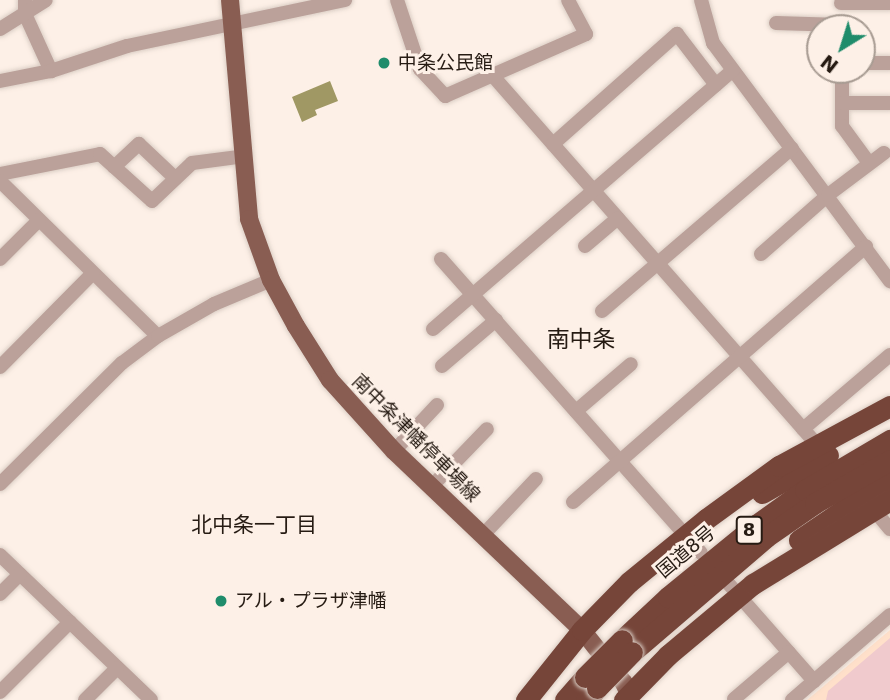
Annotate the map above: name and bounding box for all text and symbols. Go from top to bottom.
north arrow [806,14,876,84]
text: N [816,50,842,78]
place label: 中条公民館 [398,52,493,74]
marker: 中条公民館 [376,55,392,71]
district label: 南中条 [547,325,615,353]
street label: 南中条津幡停車場線 [347,369,485,507]
district label: 北中条一丁目 [191,512,317,538]
road number: 8 [735,516,763,544]
street label: 国道8号 [652,521,720,583]
place label: アル・プラザ津幡 [235,590,387,612]
marker: アル・プラザ津幡 [213,593,229,609]

